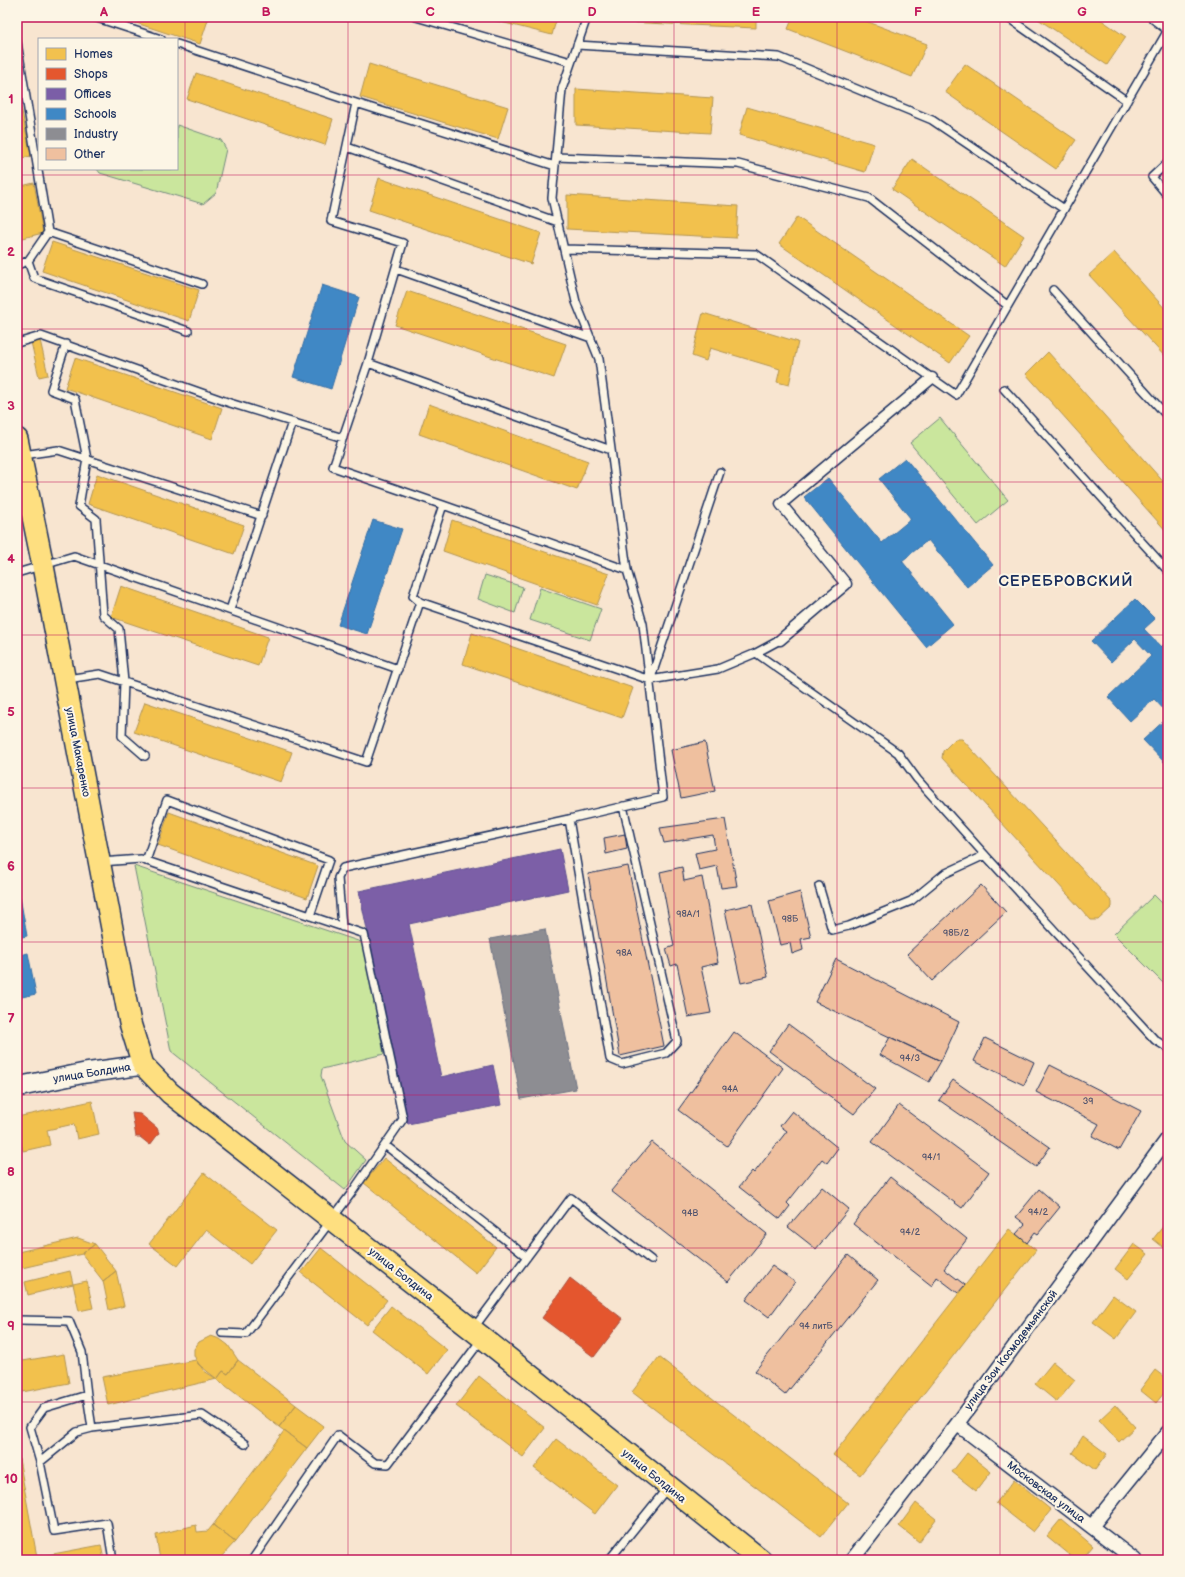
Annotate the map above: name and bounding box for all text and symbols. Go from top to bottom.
text: A [99,4,108,20]
text: B [261,4,271,20]
text: C [425,4,435,20]
text: D [587,4,597,20]
text: E [752,4,761,20]
text: F [914,4,922,20]
text: G [1077,4,1087,20]
legend [38,38,178,170]
text: Homes [74,47,113,62]
text: Shops [74,67,108,82]
text: Offices [74,87,111,102]
text: 1 [8,91,14,107]
text: Schools [74,107,117,122]
text: Industry [74,127,119,142]
text: Other [74,147,106,162]
text: 2 [7,244,15,260]
text: 3 [7,398,15,414]
text: 4 [7,551,15,567]
district label: СЕРЕБРОВСКИЙ [998,571,1134,591]
text: 5 [7,704,15,720]
street label: улица Макаренко [63,706,93,798]
text: 6 [7,858,15,874]
house number: 98А/1 [676,909,700,920]
house number: 98Б [782,914,799,925]
house number: 98Б/2 [943,928,970,939]
house number: 98А [616,948,632,959]
text: 7 [7,1011,15,1027]
house number: 94/3 [900,1053,921,1064]
street label: улица Болдина [52,1060,132,1086]
house number: 94А [722,1084,739,1095]
house number: 39 [1083,1096,1093,1107]
house number: 94/1 [922,1152,940,1163]
text: 8 [7,1164,15,1180]
house number: 94/2 [1028,1207,1049,1218]
house number: 94В [682,1208,698,1219]
house number: 94/2 [900,1227,921,1238]
street label: улица Болдина [366,1245,436,1304]
street label: улица Зои Космодемьянской [962,1288,1060,1412]
text: 9 [7,1318,15,1334]
house number: 94 литБ [799,1321,834,1332]
street label: улица Болдина [619,1446,689,1506]
street label: Московская улица [1004,1458,1088,1526]
text: 10 [4,1471,18,1487]

